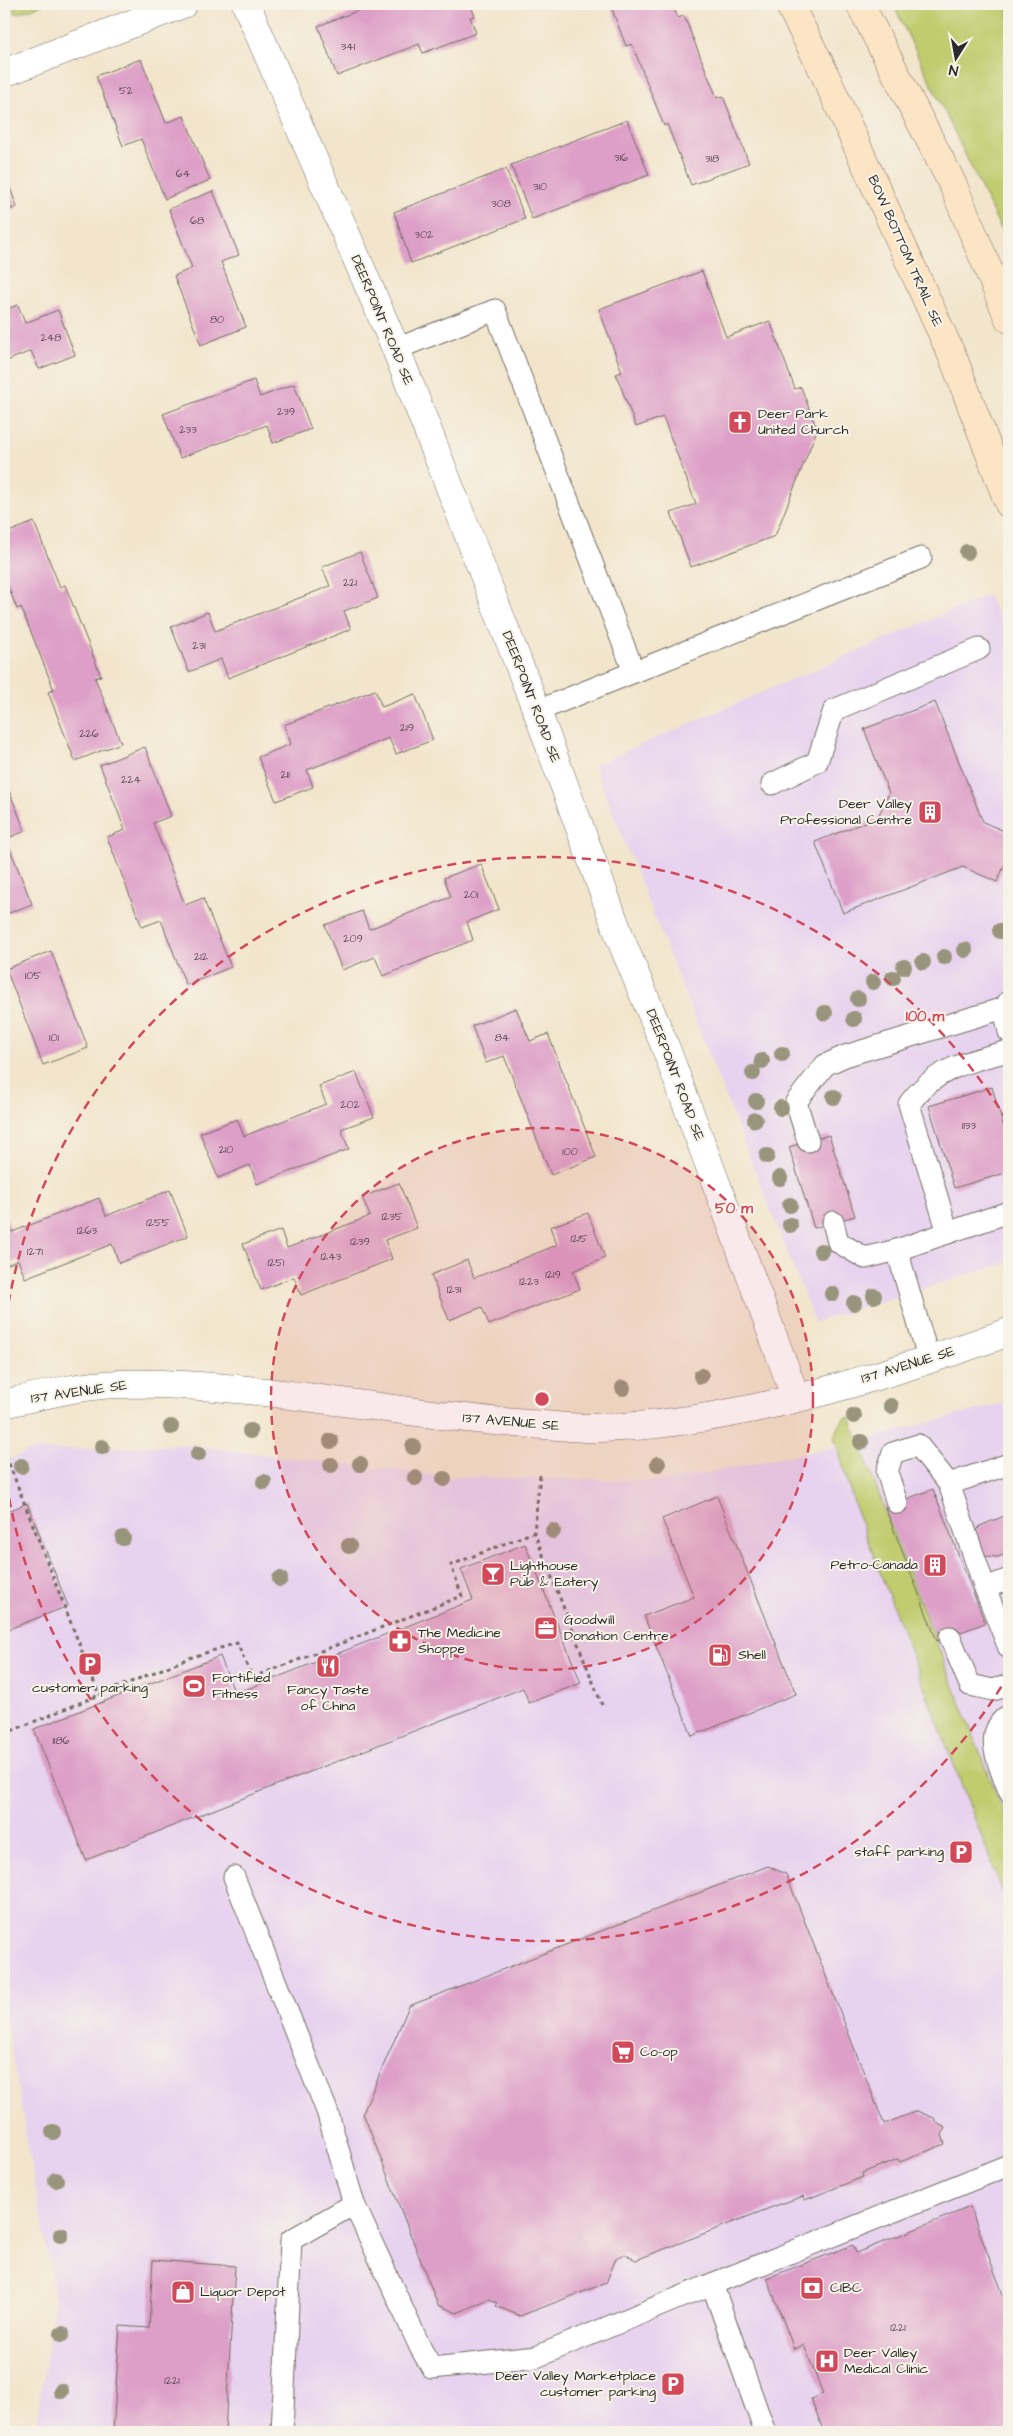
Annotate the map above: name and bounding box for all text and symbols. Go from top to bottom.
north arrow [930,32,980,82]
house number: 341 [341,39,356,54]
text: N [947,59,960,80]
house number: 52 [119,83,134,98]
house number: 316 [614,150,628,165]
house number: 318 [705,151,719,166]
house number: 64 [176,166,191,181]
street label: BOW BOTTOM TRAIL SE [863,172,948,331]
house number: 310 [533,179,547,194]
house number: 308 [491,196,511,211]
house number: 68 [190,213,204,228]
house number: 302 [415,227,434,242]
street label: DEERPOINT ROAD SE [346,252,419,389]
house number: 80 [210,312,224,327]
house number: 248 [41,330,61,345]
house number: 239 [277,404,295,419]
place label: Deer Park United Church [758,404,849,440]
church icon: Deer Park United Church [727,409,753,435]
house number: 233 [179,422,197,437]
house number: 221 [343,575,358,590]
street label: DEERPOINT ROAD SE [497,628,566,766]
house number: 231 [192,638,206,653]
house number: 219 [400,720,414,735]
house number: 226 [79,726,99,741]
house number: 211 [280,767,290,782]
house number: 224 [121,772,142,787]
place label: Deer Valley Professional Centre [780,794,912,830]
building icon: Deer Valley Professional Centre [917,799,943,825]
house number: 201 [464,887,479,902]
house number: 209 [343,931,363,946]
house number: 212 [194,949,209,964]
house number: 105 [25,968,41,983]
street label: DEERPOINT ROAD SE [641,1006,710,1144]
text: 100 m [906,1006,945,1027]
house number: 101 [49,1030,59,1045]
house number: 84 [495,1030,510,1045]
house number: 202 [340,1097,360,1112]
house number: 1133 [962,1118,976,1133]
house number: 210 [219,1142,233,1157]
house number: 100 [562,1144,578,1159]
text: 50 m [715,1198,753,1219]
house number: 1235 [381,1209,403,1224]
house number: 1255 [146,1215,170,1230]
house number: 1263 [77,1223,97,1238]
house number: 1215 [571,1231,588,1246]
house number: 1239 [350,1234,370,1249]
house number: 1271 [27,1244,44,1259]
house number: 1243 [321,1249,342,1264]
house number: 1251 [268,1255,285,1270]
house number: 1219 [545,1267,561,1282]
house number: 1223 [519,1274,539,1289]
house number: 1231 [447,1282,462,1297]
street label: 137 AVENUE SE [859,1341,958,1389]
street label: 137 AVENUE SE [30,1375,129,1409]
centre of rings [533,1390,551,1408]
street label: 137 AVENUE SE [462,1408,561,1436]
building icon: Petro-Canada [922,1552,948,1578]
place label: Petro-Canada [830,1555,918,1575]
place label: Lighthouse Pub & Eatery [510,1556,599,1592]
bar icon: Lighthouse Pub & Eatery [480,1561,506,1587]
place label: Goodwill Donation Centre [564,1610,669,1646]
office icon: Goodwill Donation Centre [533,1615,559,1641]
place label: The Medicine Shoppe [418,1623,501,1659]
pharmacy icon: The Medicine Shoppe [387,1628,413,1654]
fuel station icon: Shell [707,1642,733,1668]
place label: Shell [738,1645,766,1665]
parking icon: customer parking [77,1651,103,1677]
restaurant icon: Fancy Taste of China [315,1653,341,1679]
place label: Fortified Fitness [212,1668,270,1704]
sports icon: Fortified Fitness [181,1673,207,1699]
place label: customer parking [32,1678,148,1698]
place label: Fancy Taste of China [287,1680,369,1716]
house number: 1186 [53,1733,70,1748]
parking icon: staff parking [948,1839,974,1865]
place label: staff parking [854,1842,944,1862]
supermarket icon: Co-op [610,2039,636,2065]
place label: Co-op [640,2042,678,2062]
bank icon: CIBC [799,2275,825,2301]
place label: CIBC [830,2278,862,2298]
shop icon: Liquor Depot [170,2279,196,2305]
place label: Liquor Depot [200,2282,286,2302]
house number: 1221 [890,2320,906,2335]
place label: Deer Valley Medical Clinic [844,2343,929,2379]
hospital icon: Deer Valley Medical Clinic [814,2348,840,2374]
place label: Deer Valley Marketplace customer parking [495,2366,656,2402]
parking icon: Deer Valley Marketplace customer parking [660,2371,686,2397]
house number: 1221 [164,2373,180,2388]

